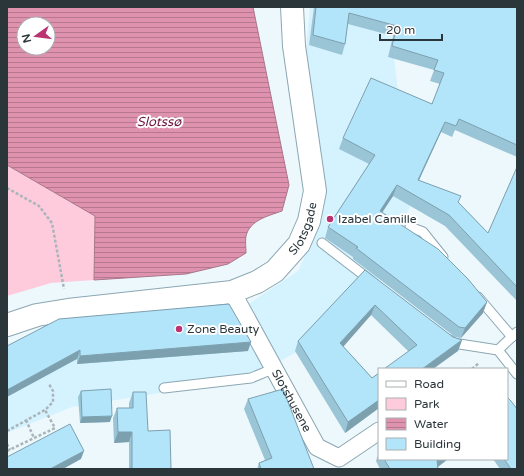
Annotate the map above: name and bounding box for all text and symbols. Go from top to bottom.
north arrow [16,16,56,56]
scale bar [380,16,442,42]
text: 20 m [386,23,415,37]
text: N [19,32,34,44]
water label: Slotssø [137,114,182,130]
street label: Slotsgade [285,201,320,258]
place label: Izabel Camille [338,212,417,226]
marker: Izabel Camille [325,214,335,224]
place label: Zone Beauty [187,322,260,336]
marker: Zone Beauty [174,324,184,334]
street label: Slotshusene [269,367,314,435]
legend [378,368,508,460]
text: Road [414,377,444,391]
text: Park [414,397,440,411]
text: Water [414,417,449,431]
text: Building [414,437,461,451]

